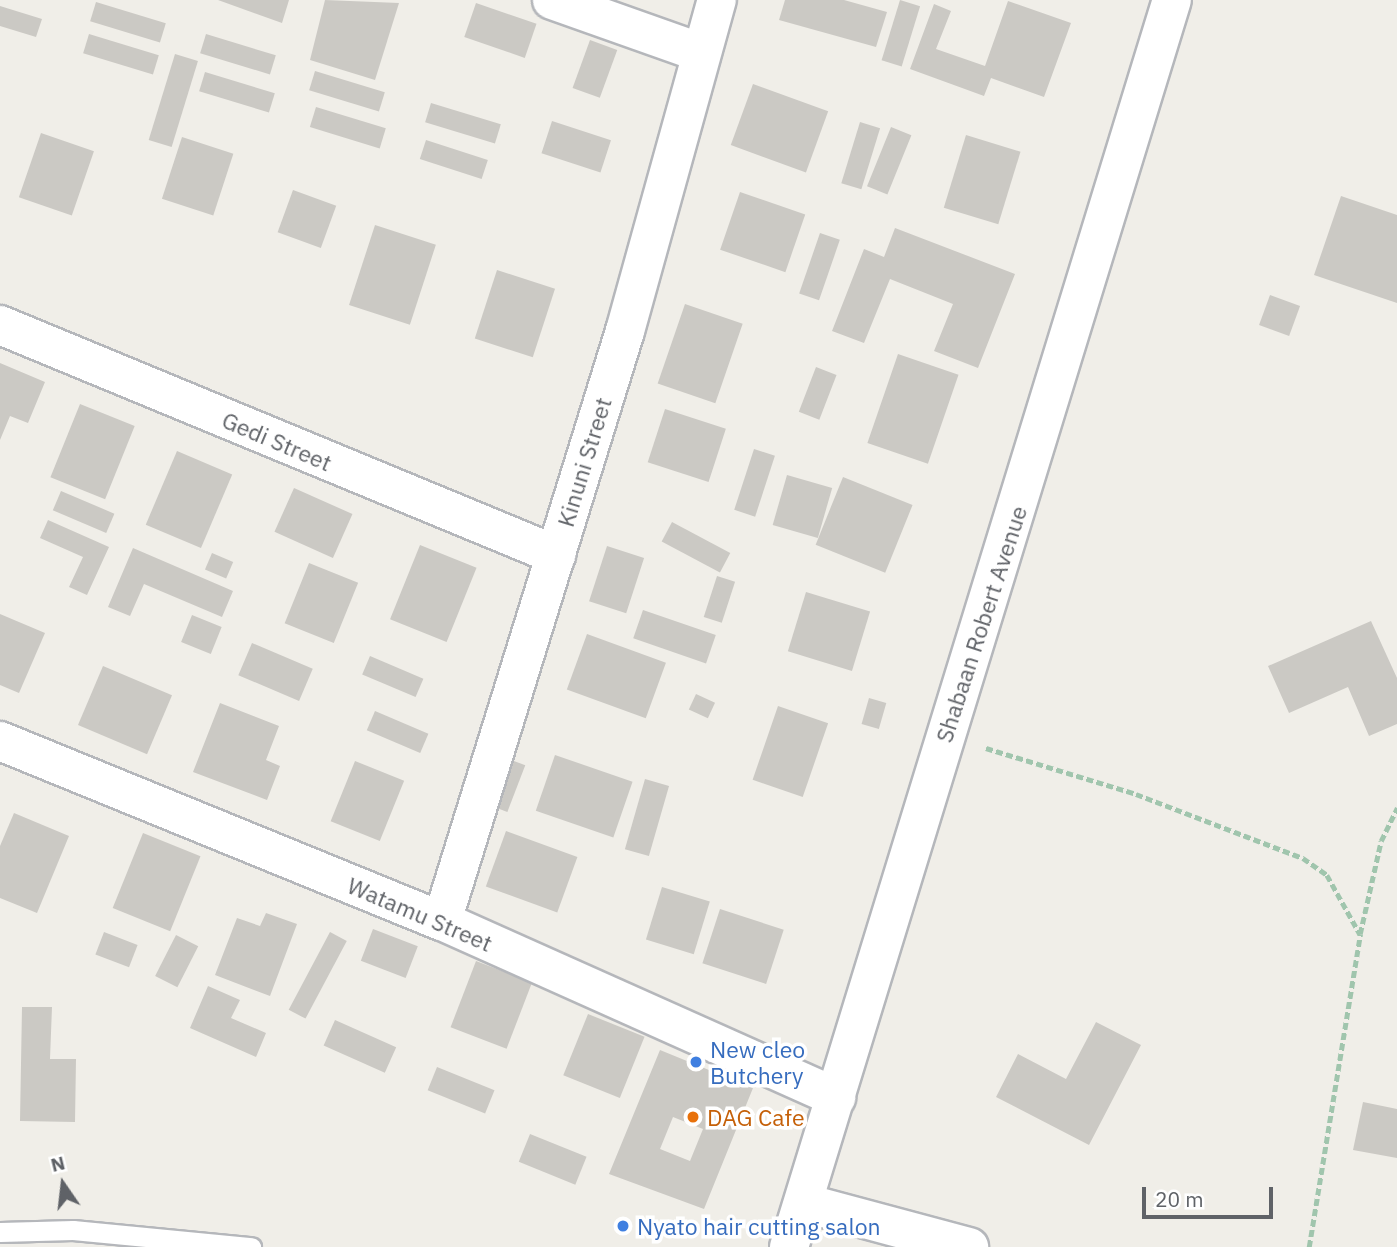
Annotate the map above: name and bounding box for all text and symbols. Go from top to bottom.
street label: Kinuni Street [551,394,617,530]
street label: Gedi Street [218,406,336,476]
street label: Shabaan Robert Avenue [930,502,1032,746]
street label: Watamu Street [343,871,497,957]
place label: New cleo Butchery [710,1035,805,1089]
marker: New cleo Butchery [688,1054,704,1070]
place label: DAG Cafe [707,1103,805,1131]
marker: DAG Cafe [685,1109,701,1125]
north arrow [28,1149,98,1219]
text: N [48,1150,67,1177]
scale bar [1145,1174,1276,1218]
text: 20 m [1155,1185,1204,1213]
place label: Nyato hair cutting salon [637,1212,881,1240]
marker: Nyato hair cutting salon [615,1218,631,1234]

